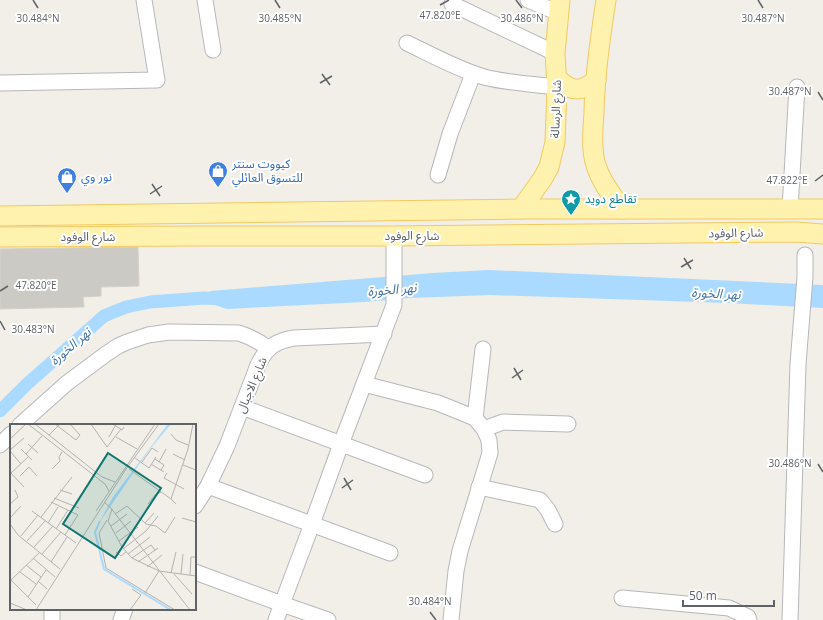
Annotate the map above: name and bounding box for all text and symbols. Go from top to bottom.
text: 47.820°E [419,8,461,22]
text: 30.484°N [16,11,60,25]
text: 30.485°N [258,11,302,25]
text: 30.486°N [500,11,544,25]
text: 30.487°N [741,11,785,25]
street label: شارع الرسالة [546,79,566,139]
text: 30.487°N [768,84,812,98]
place label: كيووت سنتر للتسوق العائلي [231,155,303,188]
shop icon: كيووت سنتر للتسوق العائلي [207,160,229,188]
shop icon: نور وي [56,166,78,194]
place label: نور وي [81,168,112,187]
text: 47.822°E [766,173,808,187]
place icon: تقاطع دويد [560,188,582,216]
place label: تقاطع دويد [585,190,637,208]
street label: شارع الوفود [708,224,764,242]
street label: شارع الوفود [385,227,439,245]
street label: شارع الوفود [61,228,115,246]
text: 47.820°E [15,278,57,292]
water label: نهر الخورة [367,278,418,300]
water label: نهر الخورة [691,283,742,303]
text: 30.483°N [11,322,55,336]
water label: نهر الخورة [46,322,95,369]
street label: شارع الاجبال [232,354,272,416]
inset map [10,424,196,610]
text: 30.486°N [768,456,812,470]
scale bar [683,582,774,608]
text: 50 m [689,587,717,604]
text: 30.484°N [408,594,452,608]

